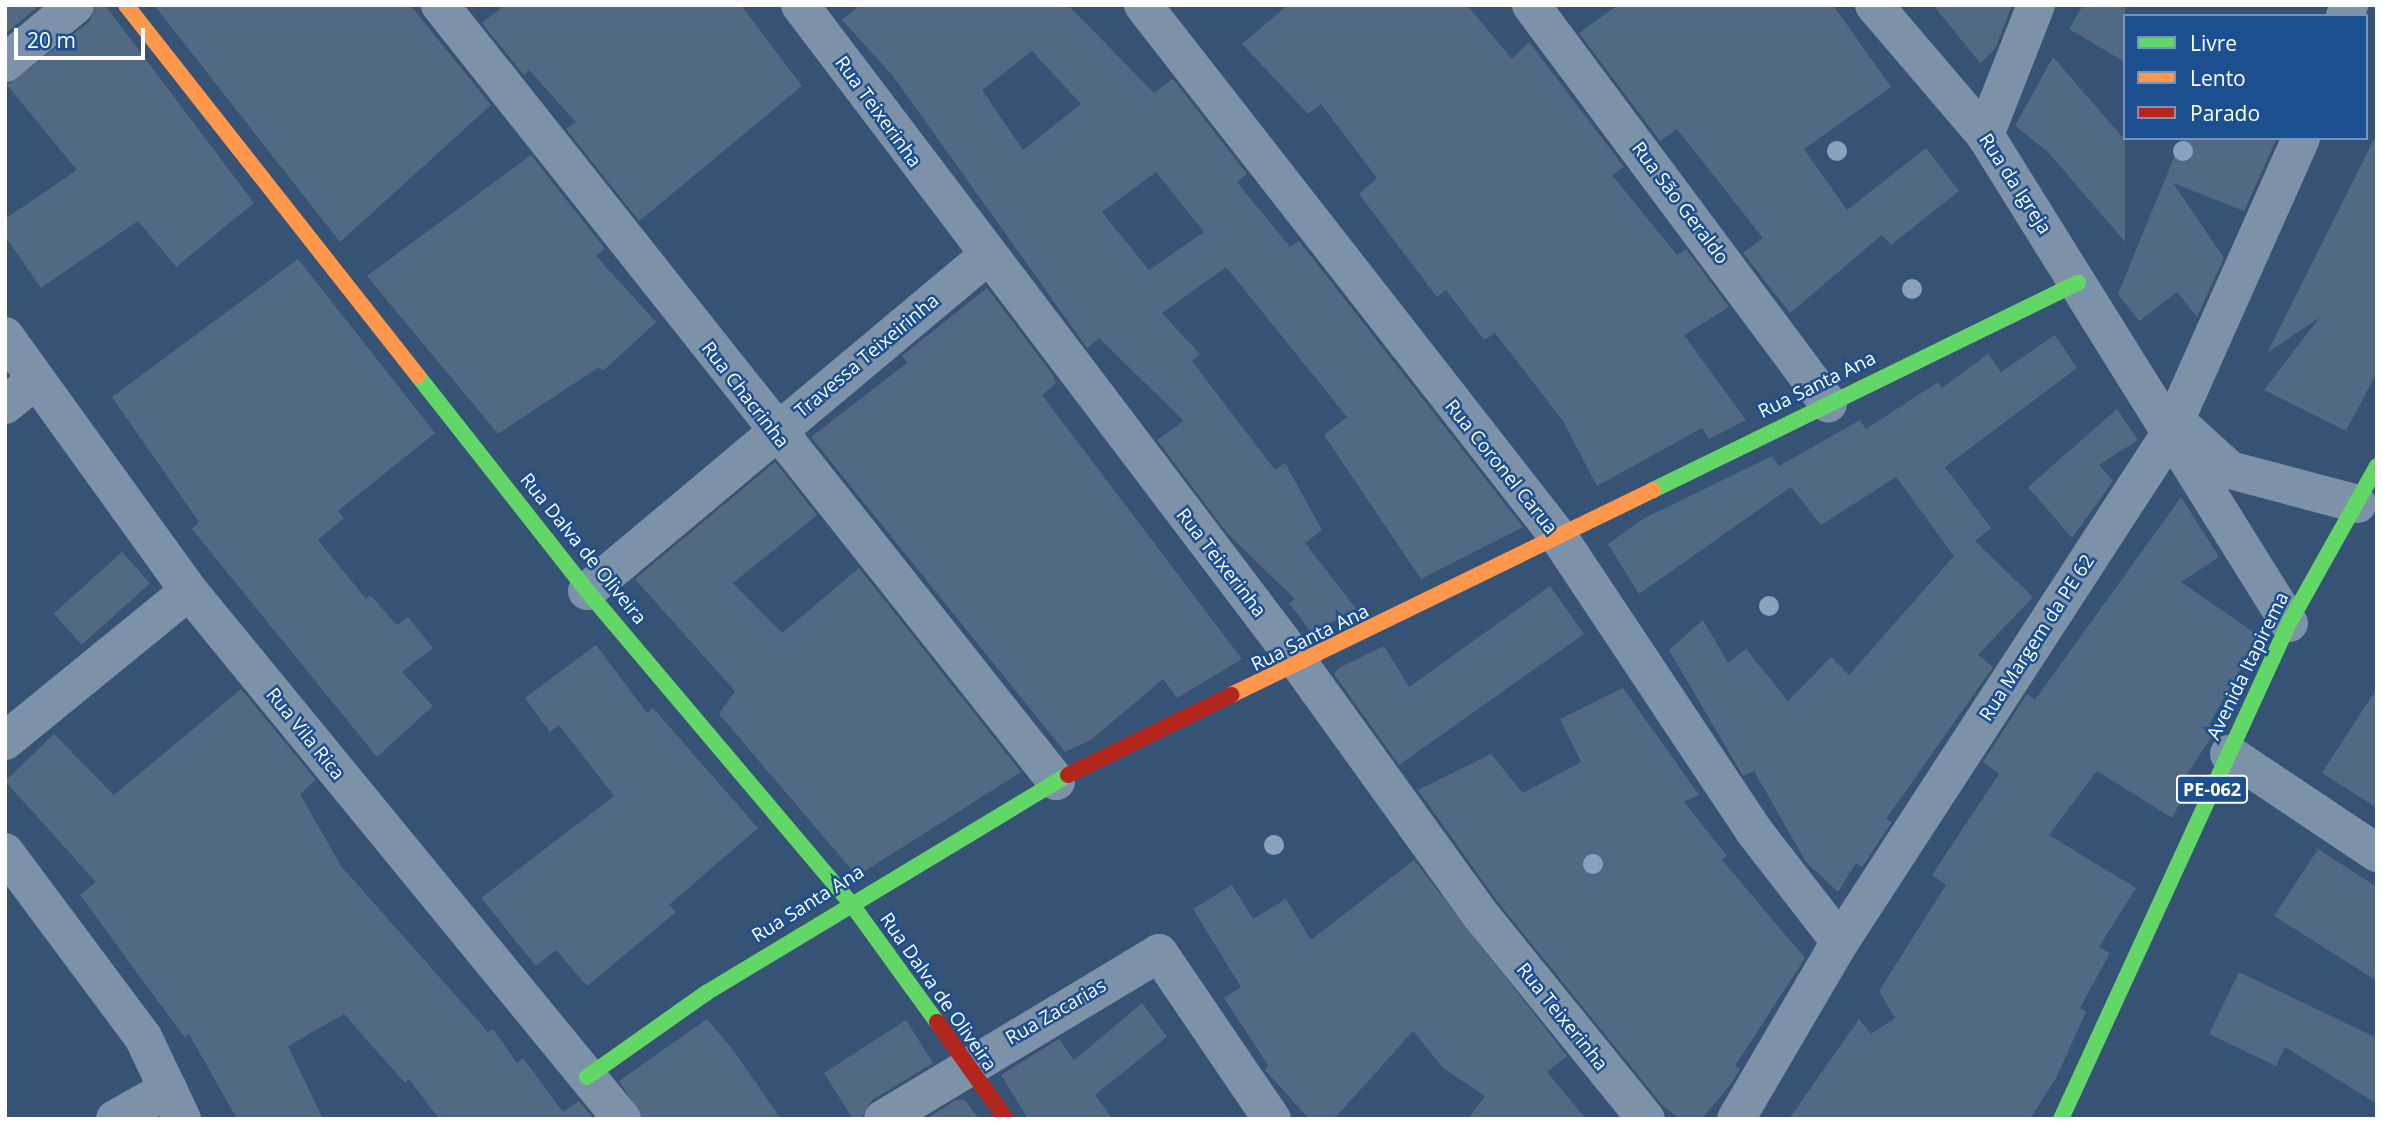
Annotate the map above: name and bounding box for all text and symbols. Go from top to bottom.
scale bar [18,14,149,58]
legend [2123,14,2368,140]
text: 20 m [27,26,76,54]
text: Livre [2190,29,2237,57]
street label: Rua Teixerinha [830,52,926,172]
text: Lento [2190,64,2246,92]
text: Parado [2190,99,2260,127]
street label: Rua da Igreja [1974,129,2056,239]
street label: Rua São Geraldo [1627,137,1733,269]
street label: Travessa Teixeirinha [791,289,943,423]
street label: Rua Chacrinha [696,337,794,453]
street label: Rua Santa Ana [1754,347,1880,423]
street label: Rua Coronel Carua [1440,395,1562,539]
street label: Rua Dalva de Oliveira [515,469,651,629]
street label: Rua Teixerinha [1171,504,1271,622]
street label: Rua Margem da PE 62 [1975,551,2099,725]
street label: Avenida Itapirema [2202,588,2294,744]
street label: Rua Santa Ana [1247,600,1373,676]
street label: Rua Vila Rica [261,684,349,784]
road number: PE-062 [2175,774,2249,804]
street label: Rua Santa Ana [748,860,868,948]
street label: Rua Dalva de Oliveira [875,909,1001,1075]
street label: Rua Teixerinha [1512,959,1612,1075]
street label: Rua Zacarias [1002,974,1110,1050]

